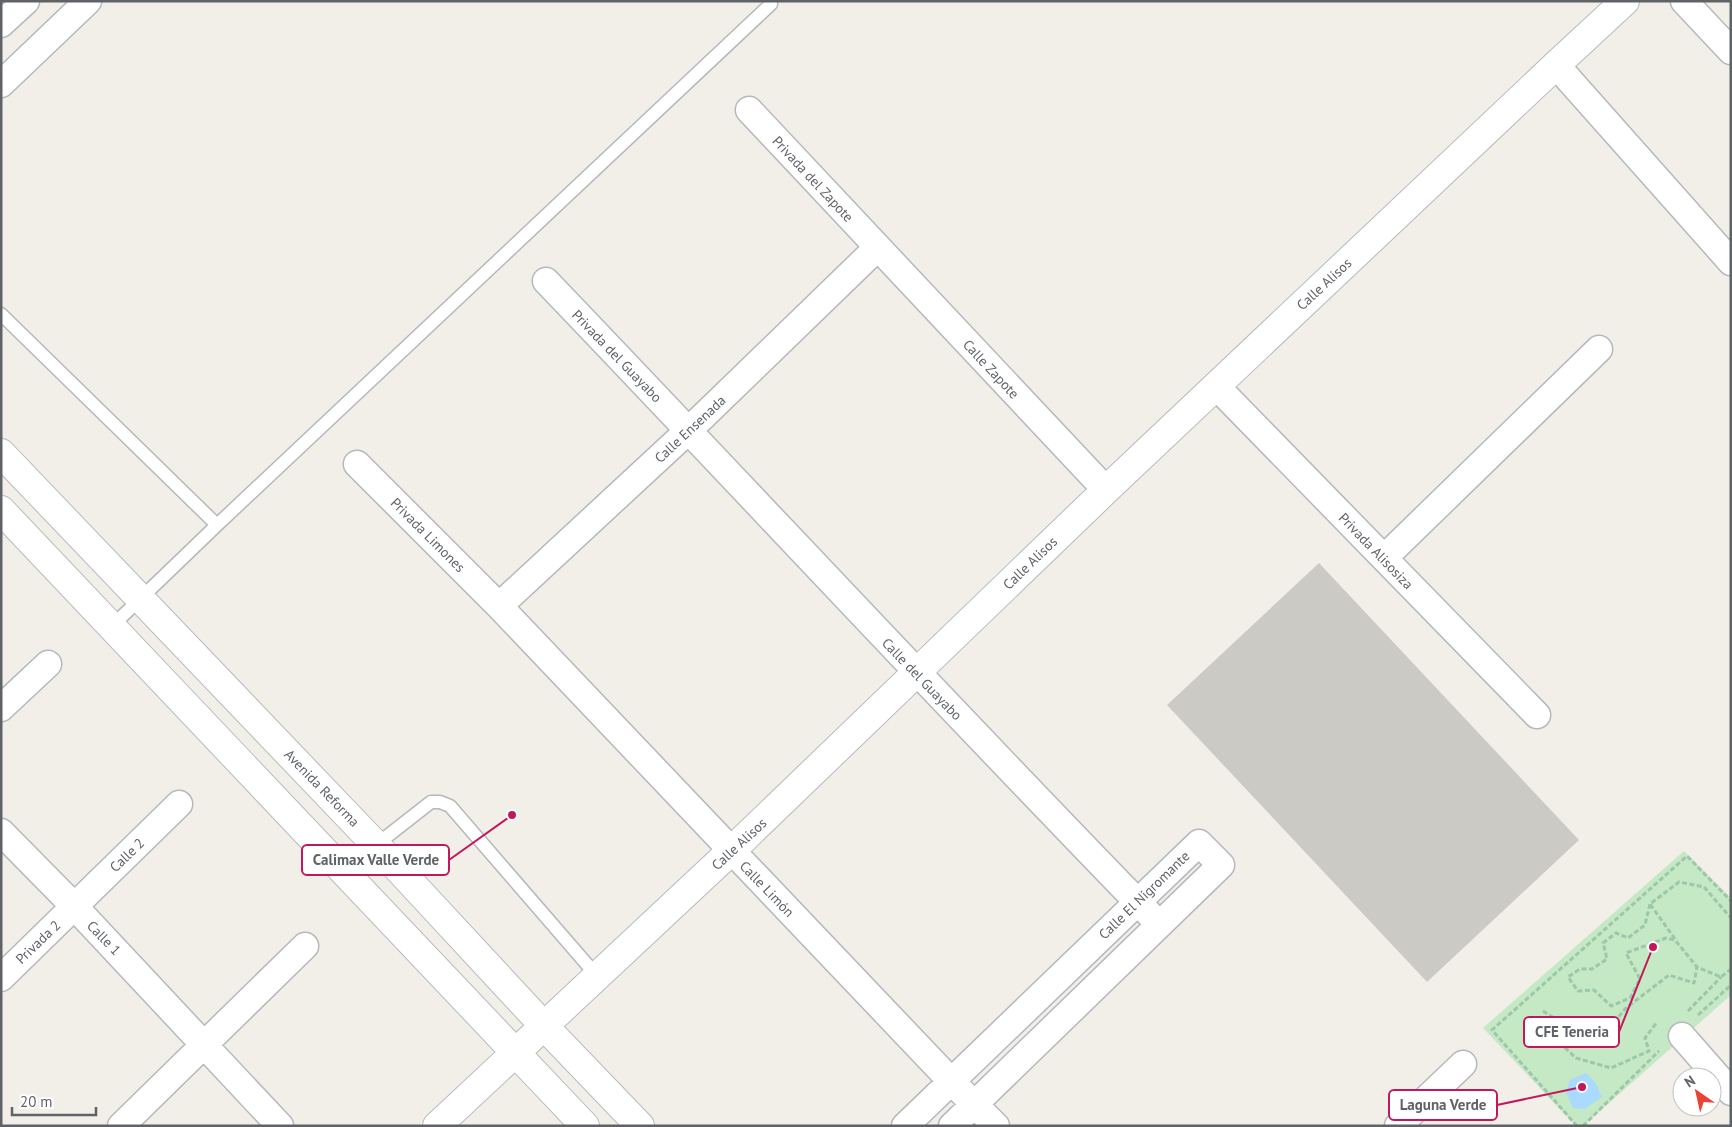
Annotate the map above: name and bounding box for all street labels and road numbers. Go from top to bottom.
street label: Privada del Zapote [769,132,857,226]
street label: Calle Alisos [1293,254,1355,314]
street label: Privada del Guayabo [568,306,666,406]
street label: Calle Zapote [959,336,1023,402]
street label: Calle Ensenada [651,391,729,467]
street label: Privada Limones [387,494,469,576]
street label: Privada Alisosiza [1335,509,1417,593]
street label: Calle Alisos [999,533,1061,593]
street label: Calle del Guayabo [878,634,966,724]
street label: Avenida Reforma [281,746,363,831]
street label: Calle Alisos [708,814,770,874]
street label: Calle 2 [106,834,148,876]
street label: Calle El Nigromante [1095,847,1193,943]
street label: Calle Limón [736,857,798,921]
street label: Privada 2 [12,916,64,968]
street label: Calle 1 [83,917,125,959]

